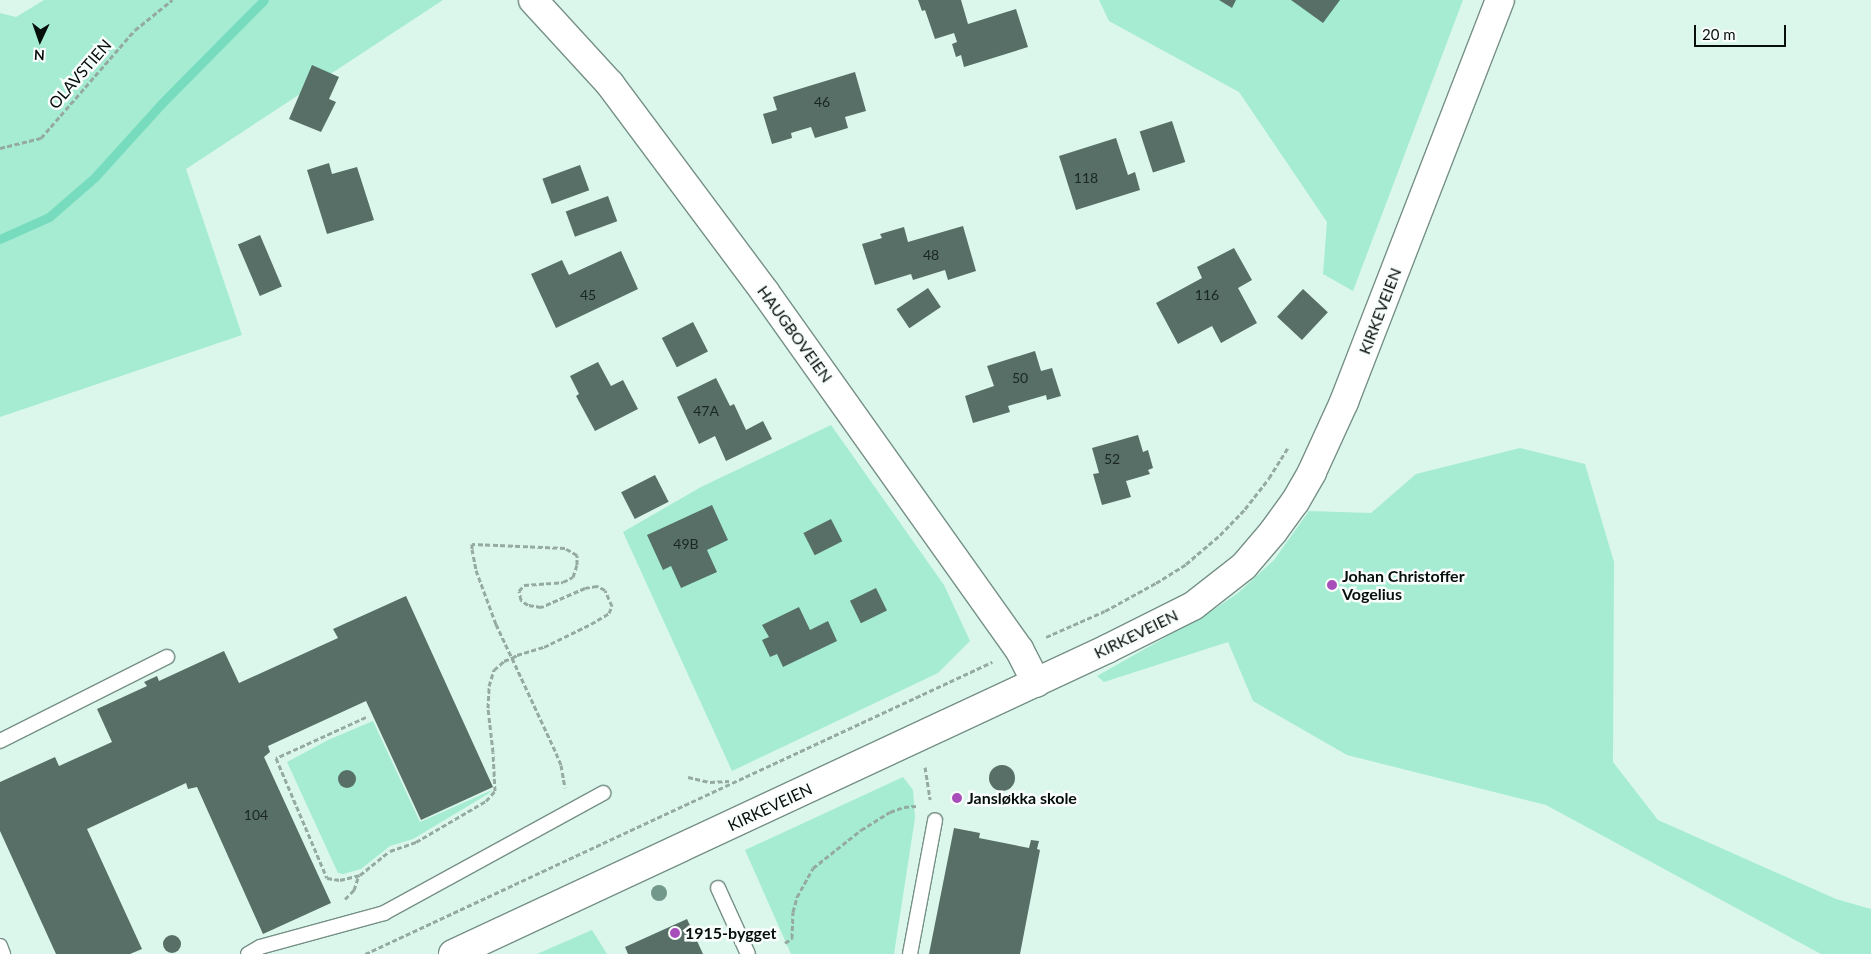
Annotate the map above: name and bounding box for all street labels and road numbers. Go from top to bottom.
street label: OLAVSTIEN [45,35,115,113]
street label: KIRKEVEIEN [1355,265,1405,357]
street label: HAUGBOVEIEN [753,282,837,386]
street label: KIRKEVEIEN [1091,605,1181,663]
street label: KIRKEVEIEN [725,779,815,835]

